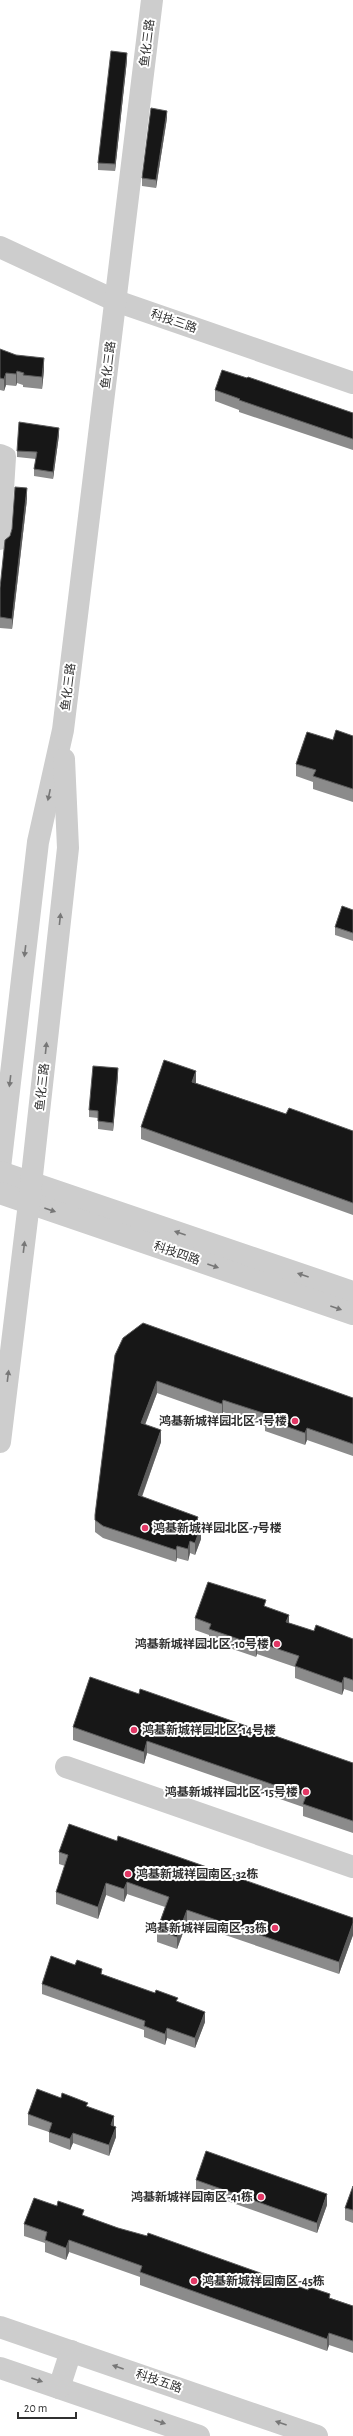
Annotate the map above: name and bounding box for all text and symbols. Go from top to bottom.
street label: 鱼化三路 [137,18,156,68]
street label: 科技三路 [149,307,199,334]
street label: 鱼化三路 [98,340,117,390]
street label: 鱼化三路 [58,662,77,712]
one-way arrow [45,789,51,801]
one-way arrow [57,913,64,925]
one-way arrow [22,945,29,957]
one-way arrow [43,1042,50,1054]
street label: 鱼化三路 [33,1062,50,1112]
one-way arrow [7,1074,13,1087]
one-way arrow [45,1207,57,1213]
one-way arrow [173,1230,185,1236]
street label: 科技四路 [152,1239,202,1266]
one-way arrow [21,1241,27,1253]
one-way arrow [207,1263,219,1269]
one-way arrow [296,1272,308,1278]
one-way arrow [330,1305,342,1311]
one-way arrow [5,1370,11,1382]
place label: 鸿基新城祥园北区-1号楼 [159,1414,287,1427]
marker: 鸿基新城祥园北区-1号楼 [290,1416,300,1426]
place label: 鸿基新城祥园北区-7号楼 [153,1521,282,1534]
marker: 鸿基新城祥园北区-7号楼 [140,1523,150,1533]
place label: 鸿基新城祥园北区-10号楼 [135,1637,269,1650]
marker: 鸿基新城祥园北区-10号楼 [272,1639,282,1649]
place label: 鸿基新城祥园北区-14号楼 [142,1723,276,1736]
marker: 鸿基新城祥园北区-14号楼 [129,1725,139,1735]
place label: 鸿基新城祥园北区-15号楼 [165,1785,298,1798]
marker: 鸿基新城祥园北区-15号楼 [301,1787,311,1797]
place label: 鸿基新城祥园南区-32栋 [136,1867,258,1880]
marker: 鸿基新城祥园南区-32栋 [123,1869,133,1879]
place label: 鸿基新城祥园南区-33栋 [145,1921,267,1934]
marker: 鸿基新城祥园南区-33栋 [270,1923,280,1933]
place label: 鸿基新城祥园南区-41栋 [131,2190,253,2203]
marker: 鸿基新城祥园南区-41栋 [256,2192,266,2202]
place label: 鸿基新城祥园南区-45栋 [202,2274,325,2287]
marker: 鸿基新城祥园南区-45栋 [189,2276,199,2286]
one-way arrow [111,2364,123,2370]
street label: 科技五路 [134,2367,184,2394]
one-way arrow [31,2378,43,2384]
scale bar [18,2394,76,2420]
text: 20 m [24,2402,47,2414]
one-way arrow [154,2420,166,2426]
one-way arrow [274,2420,286,2426]

